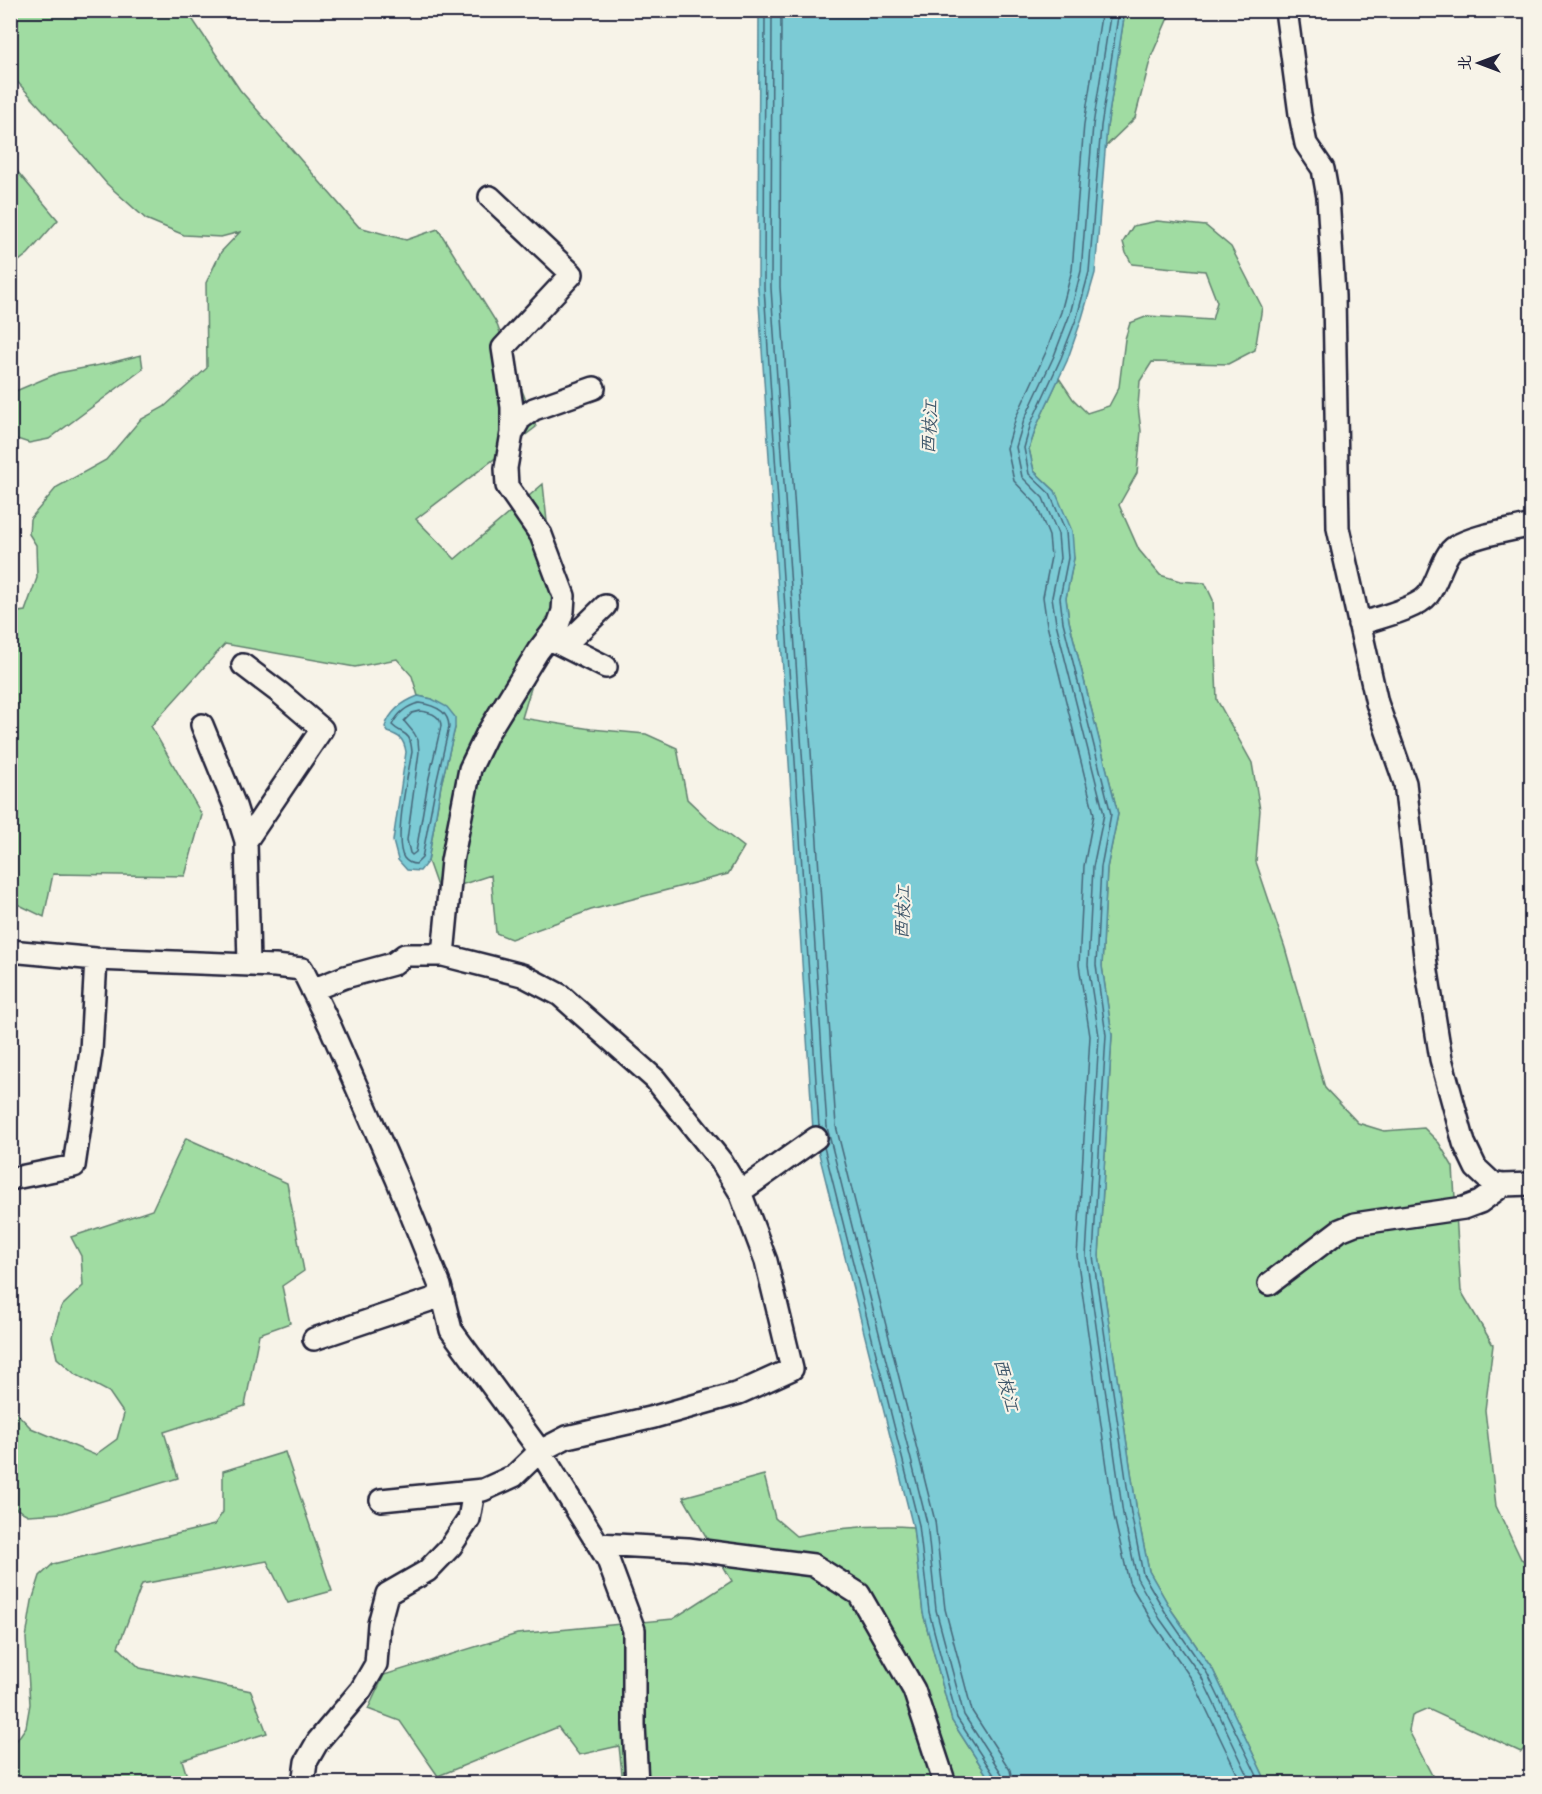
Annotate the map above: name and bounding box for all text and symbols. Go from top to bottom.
north arrow [1449,33,1509,93]
text: 北 [1453,55,1475,71]
water label: 西枝江 [915,398,943,455]
water label: 西枝江 [889,884,915,939]
water label: 西枝江 [988,1356,1026,1415]

